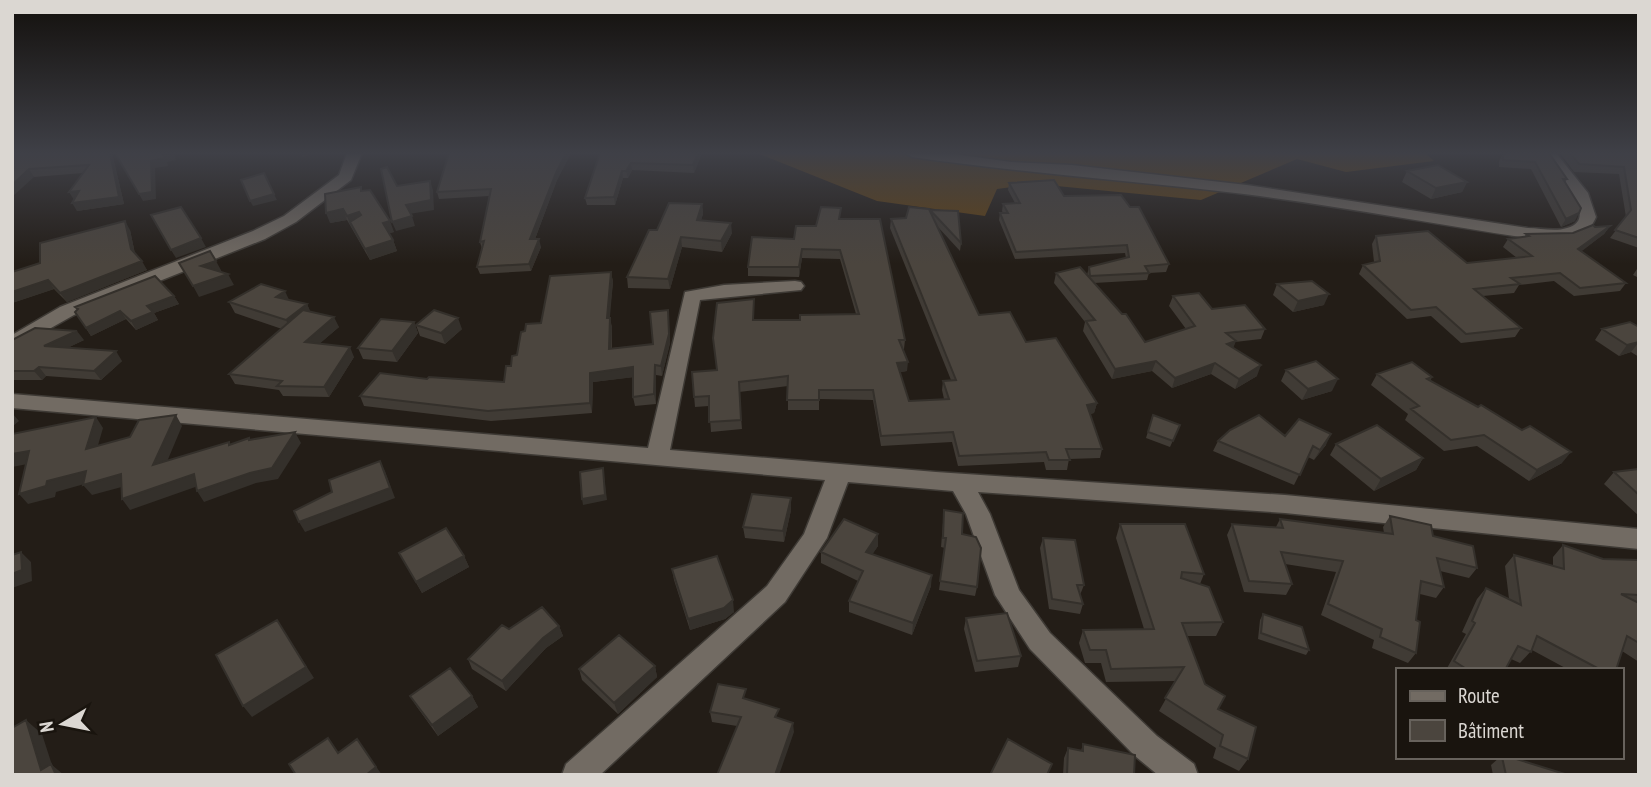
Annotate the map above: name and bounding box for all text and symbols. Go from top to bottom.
legend [1396,668,1623,759]
text: Route [1458,682,1500,709]
north arrow [28,689,98,759]
text: Bâtiment [1458,717,1524,744]
text: N [34,720,59,734]

